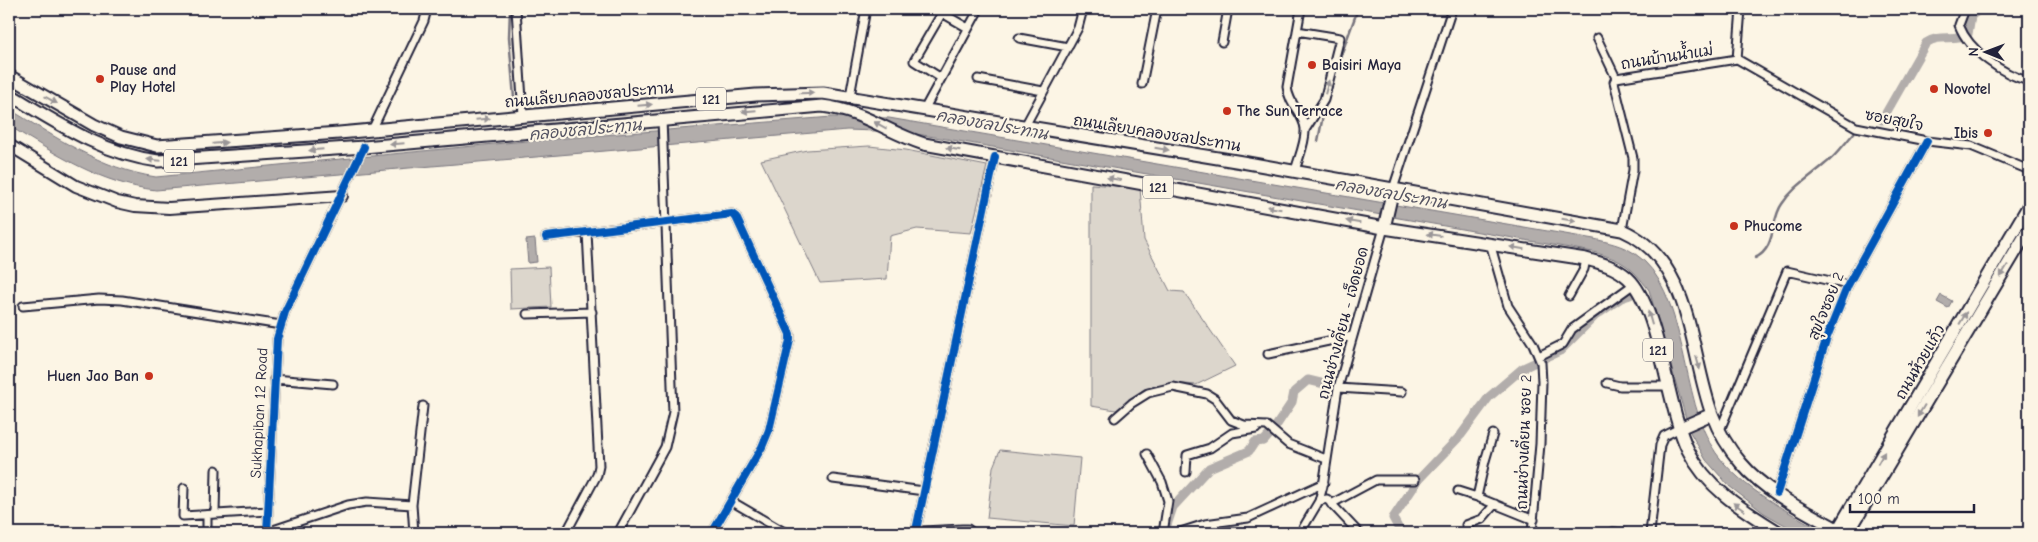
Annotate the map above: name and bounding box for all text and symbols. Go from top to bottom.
north arrow [1960,28,2010,78]
street label: ถนนบ้านน้ำแม่ [1619,36,1715,73]
text: N [1965,47,1982,56]
place label: Baisiri Maya [1322,56,1401,74]
marker: Baisiri Maya [1306,59,1318,71]
place label: Pause and Play Hotel [110,61,176,96]
marker: Pause and Play Hotel [94,73,106,85]
street label: ถนนเลียบคลองชลประทาน [504,79,674,111]
one-way arrow [1324,79,1332,94]
place label: Novotel [1944,80,1991,98]
marker: Novotel [1928,83,1940,95]
road number: 121 [696,88,726,110]
one-way arrow [799,89,815,97]
one-way arrow [44,96,57,105]
one-way arrow [637,101,653,109]
place label: The Sun Terrace [1237,102,1343,120]
water label: คลองชลประทาน [935,105,1051,144]
marker: The Sun Terrace [1221,105,1233,117]
street label: ซอยสุขใจ [1863,105,1925,136]
one-way arrow [740,107,756,115]
street label: ถนนเลียบคลองชลประทาน [1072,111,1242,155]
one-way arrow [475,115,491,123]
water label: คลองชลประทาน [528,115,644,144]
one-way arrow [873,121,888,129]
place label: Ibis [1954,124,1978,142]
marker: Ibis [1982,127,1994,139]
one-way arrow [213,139,229,147]
one-way arrow [388,140,404,148]
one-way arrow [945,145,961,153]
one-way arrow [1154,145,1170,153]
one-way arrow [307,146,323,154]
road number: 121 [164,150,194,172]
one-way arrow [145,156,161,164]
one-way arrow [1106,174,1122,182]
water label: คลองชลประทาน [1334,174,1450,213]
road number: 121 [1143,176,1173,198]
one-way arrow [1265,203,1281,211]
one-way arrow [1561,216,1577,224]
place label: Phucome [1744,217,1802,235]
one-way arrow [1345,218,1360,226]
marker: Phucome [1728,220,1740,232]
one-way arrow [1426,231,1442,239]
street label: ถนนช่างเคี่ยน - เจ็ดยอด [1309,243,1372,401]
one-way arrow [1509,243,1525,251]
one-way arrow [2000,265,2009,278]
street label: สุขใจซอย 2 [1803,269,1850,343]
one-way arrow [1645,310,1653,325]
one-way arrow [1959,310,1967,325]
street label: ถนนห้วยแก้ว [1891,321,1949,402]
road number: 121 [1643,338,1673,362]
street label: Sukhapiban 12 Road [247,347,271,479]
one-way arrow [1695,356,1703,371]
place label: Huen Jao Ban [47,367,139,385]
marker: Huen Jao Ban [143,370,155,382]
street label: ถนนช่างเคี่ยน ซอย 2 [1508,374,1535,510]
one-way arrow [1917,403,1925,418]
one-way arrow [1876,451,1885,464]
scale bar [1850,482,1974,514]
text: 100 m [1858,490,1900,508]
one-way arrow [1733,502,1746,512]

